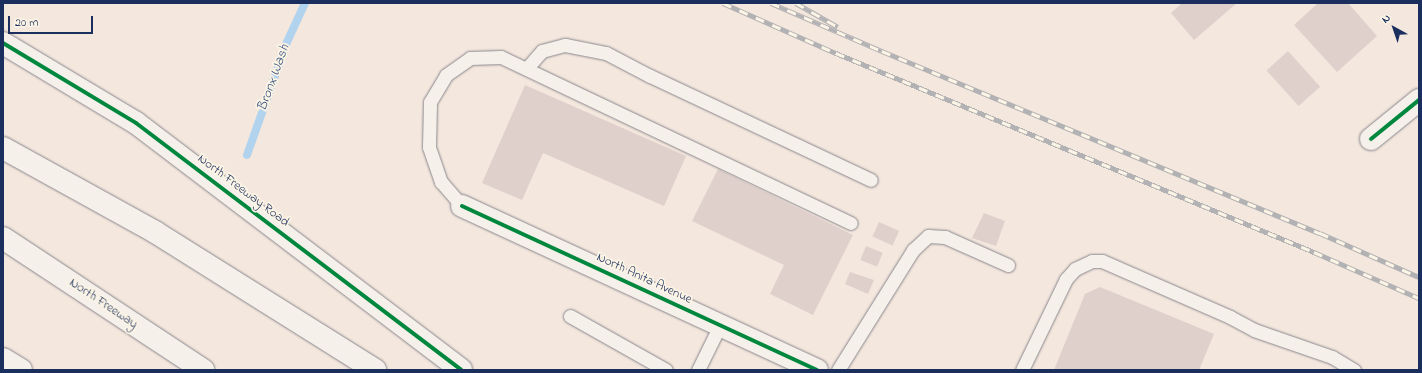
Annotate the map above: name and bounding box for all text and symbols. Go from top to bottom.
scale bar [10,8,95,34]
north arrow [1374,8,1414,48]
text: N [1378,10,1394,27]
text: 20 m [15,14,38,32]
water label: Bronx Wash [254,42,294,114]
street label: North Freeway Road [194,151,292,231]
street label: North Anita Avenue [594,250,694,308]
street label: North Freeway [66,275,140,333]

